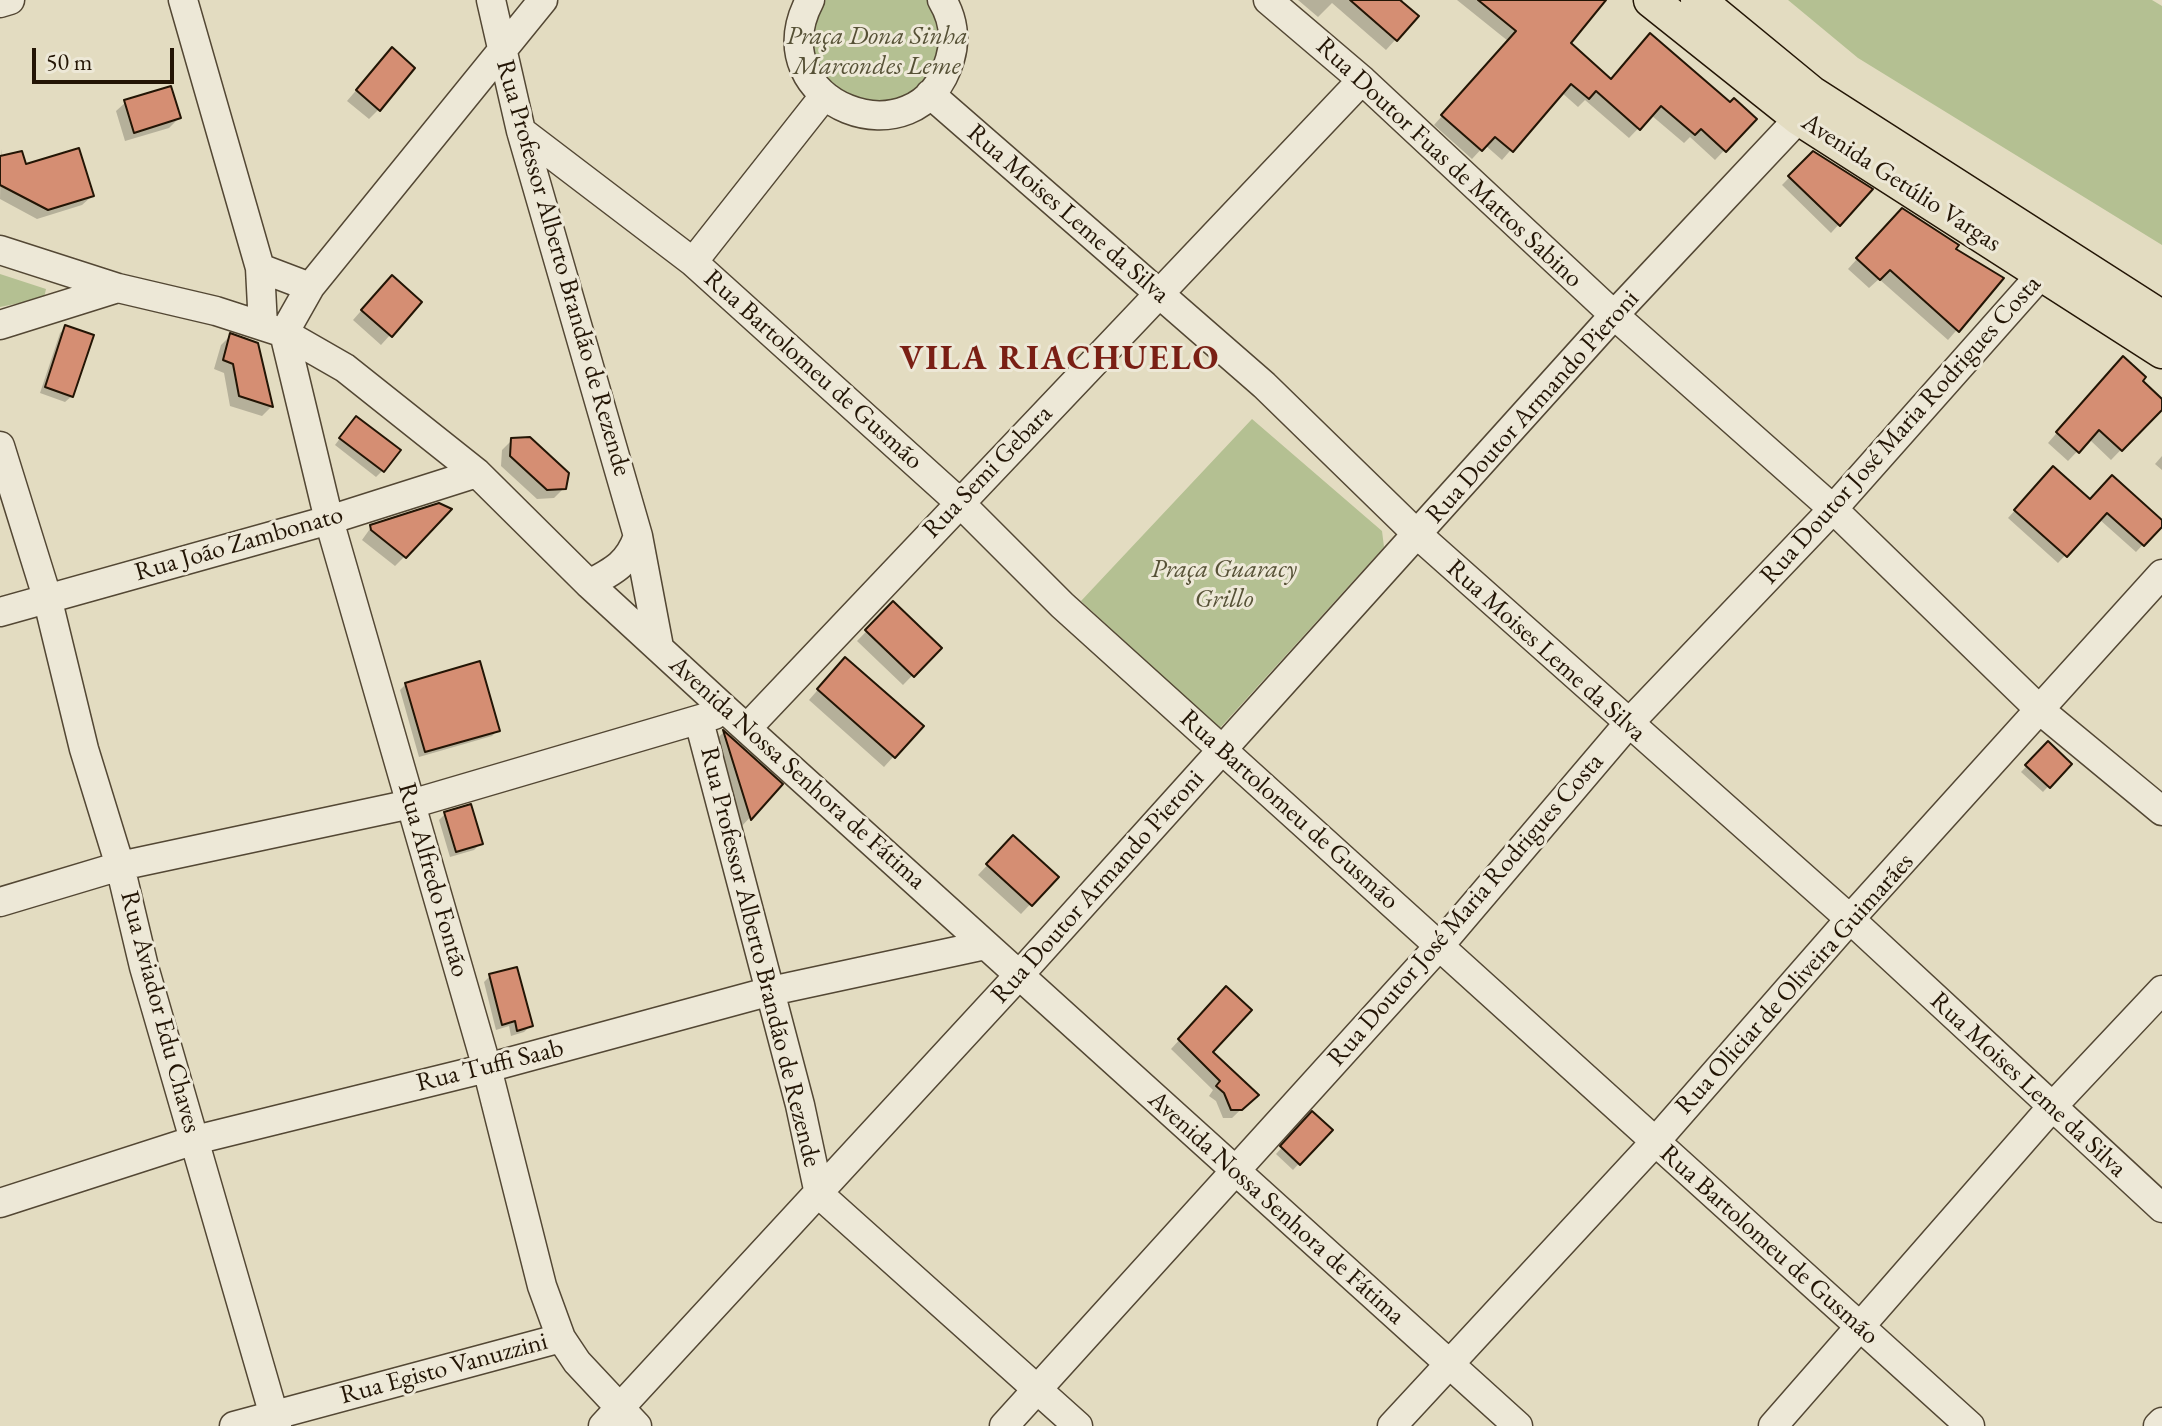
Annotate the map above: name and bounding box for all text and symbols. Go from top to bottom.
park label: Praça Dona Sinha Marcondes Leme [786,21,968,82]
street label: Rua Doutor Fuas de Mattos Sabino [1309,31,1589,295]
scale bar [36,32,178,82]
text: 50 m [46,46,93,77]
street label: Rua Professor Alberto Brandão de Rezende [489,56,637,480]
street label: Avenida Getúlio Vargas [1795,107,2007,259]
street label: Rua Moises Leme da Silva [960,118,1176,310]
street label: Rua Bartolomeu de Gusmão [697,263,929,477]
street label: Rua Doutor José Maria Rodrigues Costa [1754,269,2048,591]
street label: Rua Doutor Armando Pieroni [1420,284,1646,530]
district label: VILA RIACHUELO [900,340,1220,380]
street label: Rua Semi Gebara [917,399,1059,545]
street label: Rua João Zambonato [131,499,347,589]
street label: Rua Moises Leme da Silva [1440,553,1652,749]
park label: Praça Guaracy Grillo [1151,554,1297,616]
street label: Avenida Nossa Senhora de Fátima [662,649,932,897]
street label: Rua Bartolomeu de Gusmão [1173,703,1405,917]
street label: Rua Professor Alberto Brandão de Rezende [693,744,827,1170]
street label: Rua Doutor José Maria Rodrigues Costa [1321,747,1611,1073]
street label: Rua Doutor Armando Pieroni [985,764,1211,1010]
street label: Rua Alfredo Fontão [390,779,476,981]
street label: Rua Oliciar de Oliveira Guimarães [1669,847,1921,1121]
street label: Rua Aviador Edu Chaves [113,888,207,1136]
street label: Rua Moises Leme da Silva [1923,986,2133,1184]
street label: Rua Tuffi Saab [413,1033,567,1099]
street label: Avenida Nossa Senhora de Fátima [1141,1084,1411,1332]
street label: Rua Bartolomeu de Gusmão [1653,1138,1885,1352]
street label: Rua Egisto Vanuzzini [337,1326,551,1412]

